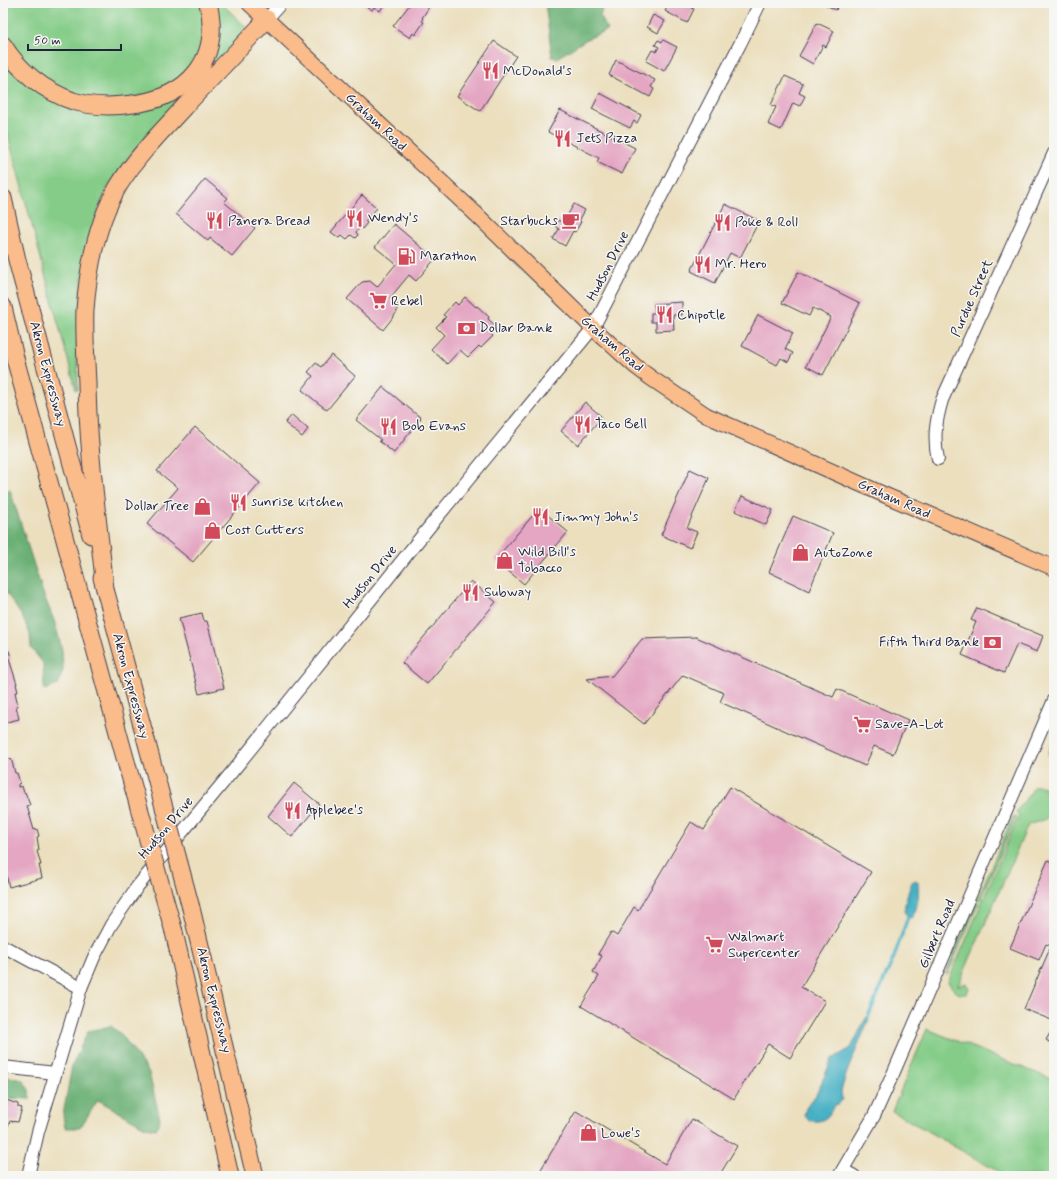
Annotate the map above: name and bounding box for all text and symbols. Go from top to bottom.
scale bar [28,26,121,52]
text: 50 m [34,33,61,49]
restaurant icon: McDonald's [480,61,500,81]
place label: McDonald's [503,62,572,80]
street label: Graham Road [341,89,411,155]
restaurant icon: Jets Pizza [553,128,573,148]
place label: Jets Pizza [576,129,638,147]
restaurant icon: Wendy's [345,208,365,228]
place label: Wendy's [368,209,418,227]
restaurant icon: Panera Bread [205,211,225,231]
cafe icon: Starbucks [561,211,581,231]
place label: Panera Bread [228,212,310,230]
place label: Starbucks [500,212,558,230]
restaurant icon: Poke & Roll [712,212,732,232]
place label: Poke & Roll [735,213,798,231]
street label: Hudson Drive [583,228,633,304]
fuel station icon: Marathon [397,246,417,266]
place label: Marathon [420,247,477,265]
restaurant icon: Mr. Hero [692,254,712,274]
place label: Mr. Hero [715,255,767,273]
street label: Purdue Street [947,256,997,340]
supermarket icon: Rebel [368,291,388,311]
place label: Rebel [391,292,423,310]
restaurant icon: Chipotle [654,305,674,325]
place label: Chipotle [677,306,726,324]
street label: Graham Road [577,312,647,376]
bank icon: Dollar Bank [456,318,476,338]
street label: Akron Expressway [25,319,71,429]
place label: Dollar Bank [479,319,552,337]
restaurant icon: Taco Bell [572,414,592,434]
place label: Taco Bell [595,415,647,433]
restaurant icon: Bob Evans [379,416,399,436]
place label: Bob Evans [402,417,466,435]
street label: Graham Road [855,475,933,523]
restaurant icon: sunrise kitchen [228,492,248,512]
place label: sunrise kitchen [251,493,343,511]
shop icon: Dollar Tree [192,496,212,516]
place label: Dollar Tree [124,497,189,515]
restaurant icon: Jimmy John's [531,507,551,527]
place label: Jimmy John's [554,508,638,526]
shop icon: Cost Cutters [202,520,222,540]
place label: Cost Cutters [225,521,304,539]
street label: Hudson Drive [339,542,401,612]
place label: Wild Bill's Tobacco [518,543,576,577]
shop icon: AutoZone [791,543,811,563]
place label: AutoZone [814,544,873,562]
shop icon: Wild Bill's Tobacco [495,550,515,570]
restaurant icon: Subway [461,582,481,602]
place label: Subway [484,583,531,601]
street label: Akron Expressway [108,631,154,741]
bank icon: Fifth Third Bank [982,632,1002,652]
place label: Fifth Third Bank [879,633,979,651]
supermarket icon: Save-A-Lot [852,714,872,734]
place label: Save-A-Lot [875,715,944,733]
street label: Hudson Drive [135,793,197,863]
restaurant icon: Applebee's [283,800,303,820]
place label: Applebee's [306,801,363,820]
street label: Gilbert Road [914,897,960,971]
place label: Walmart Supercenter [728,928,800,962]
supermarket icon: Walmart Supercenter [705,935,725,955]
street label: Akron Expressway [192,945,236,1055]
shop icon: Lowe's [578,1123,598,1143]
place label: Lowe's [601,1124,640,1142]

